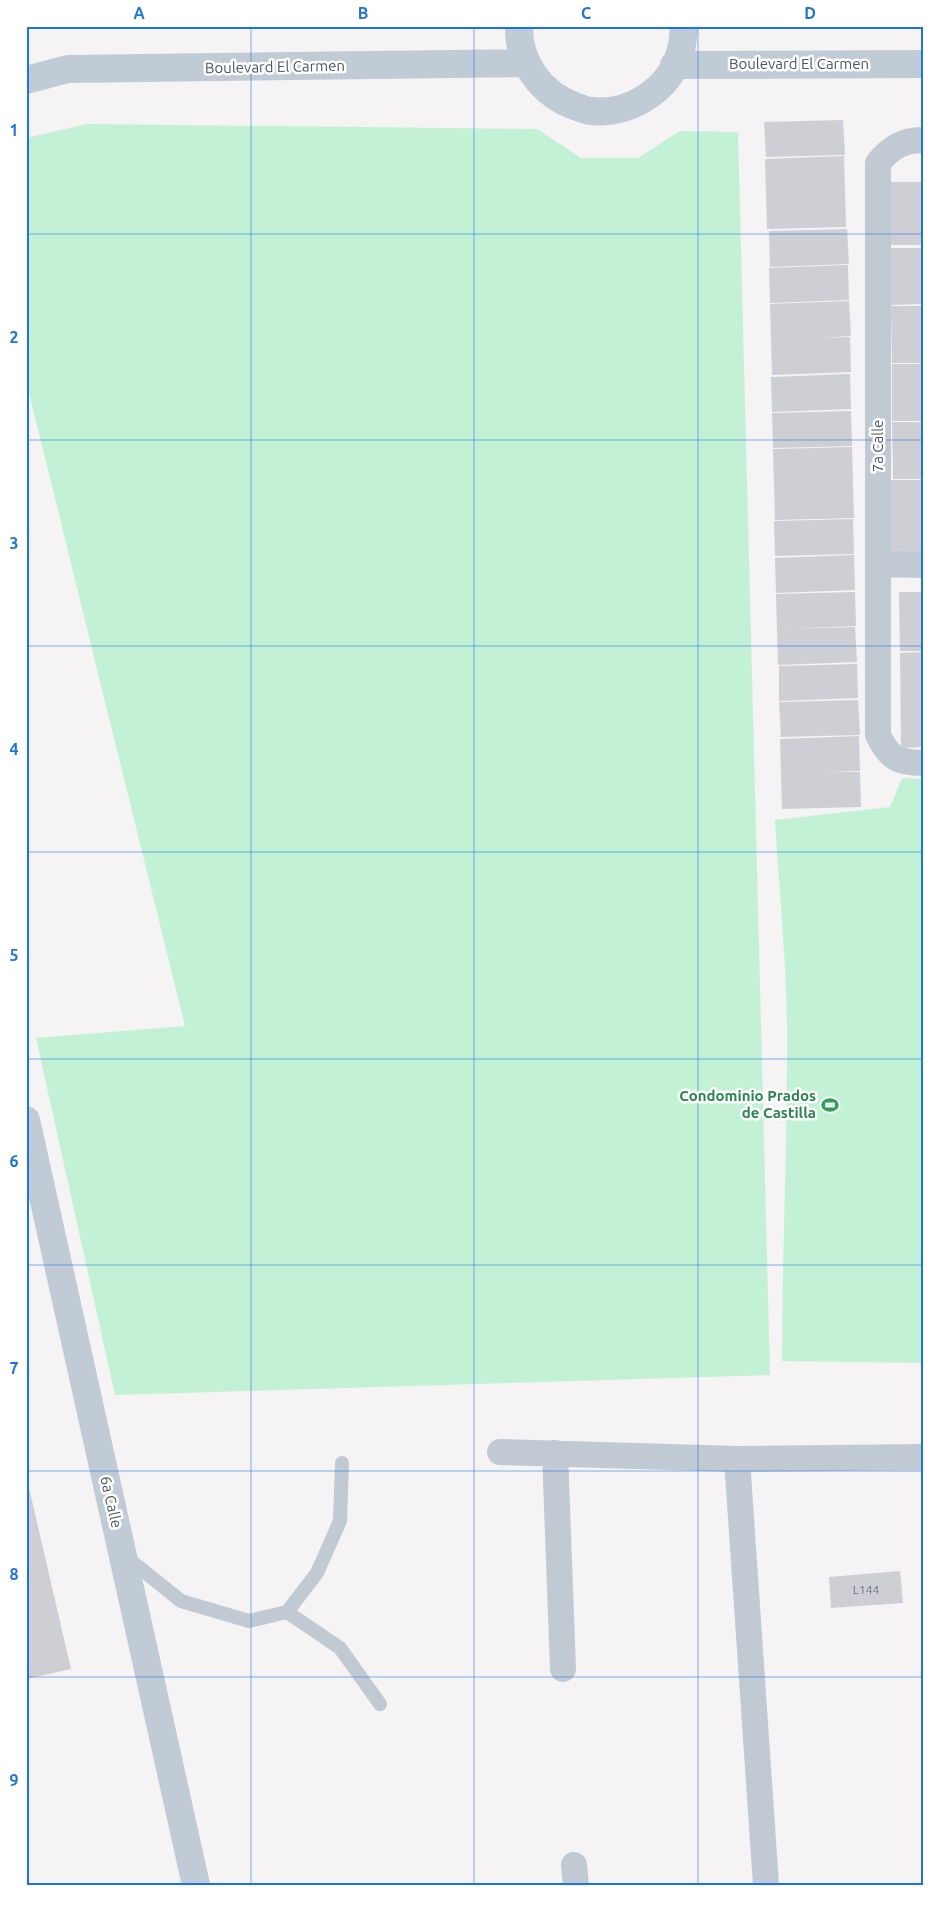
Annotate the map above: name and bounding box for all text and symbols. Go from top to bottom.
text: A [133,4,145,22]
text: B [358,4,368,22]
text: C [581,4,591,22]
text: D [804,4,816,22]
street label: Boulevard El Carmen [729,55,869,72]
street label: Boulevard El Carmen [205,57,345,76]
text: 1 [9,121,19,139]
text: 2 [9,328,19,346]
street label: 7a Calle [869,420,886,472]
text: 3 [9,534,19,552]
text: 4 [9,740,19,758]
text: 5 [9,946,19,964]
place label: Condominio Prados de Castilla [679,1087,816,1121]
sports icon: Condominio Prados de Castilla [820,1095,840,1115]
text: 6 [9,1152,19,1170]
text: 7 [9,1359,19,1377]
street label: 6a Calle [97,1474,126,1529]
text: 8 [9,1565,19,1583]
house number: L144 [853,1583,879,1596]
text: 9 [9,1771,19,1789]

